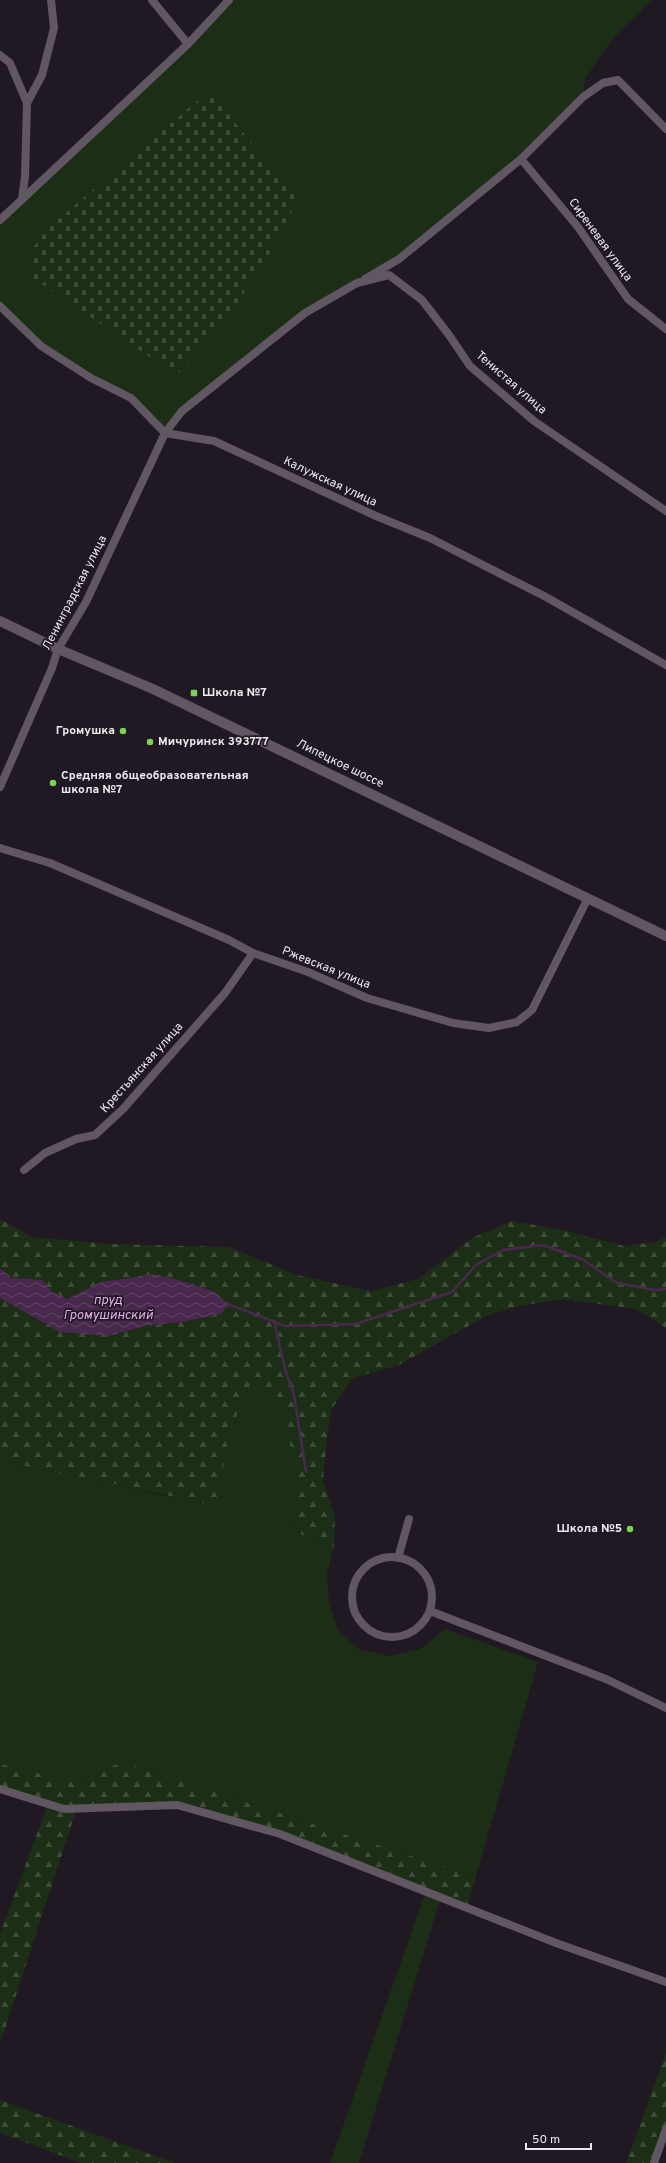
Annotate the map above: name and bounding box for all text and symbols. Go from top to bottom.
street label: Сиреневая улица [564,195,636,285]
street label: Тенистая улица [472,348,550,418]
street label: Калужская улица [281,453,379,511]
street label: Ленинградская улица [39,533,111,653]
place label: Школа №7 [202,685,267,701]
marker: Школа №7 [189,688,199,698]
place label: Громушка [56,723,115,739]
marker: Громушка [118,726,128,736]
place label: Мичуринск 393777 [158,734,269,750]
street label: Липецкое шоссе [294,736,386,792]
marker: Мичуринск 393777 [145,737,155,747]
place label: Средняя общеобразовательная школа №7 [61,768,249,798]
marker: Средняя общеобразовательная школа №7 [48,778,58,788]
street label: Ржевская улица [279,943,373,993]
street label: Крестьянская улица [97,1019,187,1117]
water label: пруд Громушинский [63,1293,153,1324]
place label: Школа №5 [556,1521,622,1537]
marker: Школа №5 [625,1524,635,1534]
scale bar [526,2125,591,2151]
text: 50 m [532,2132,560,2148]

